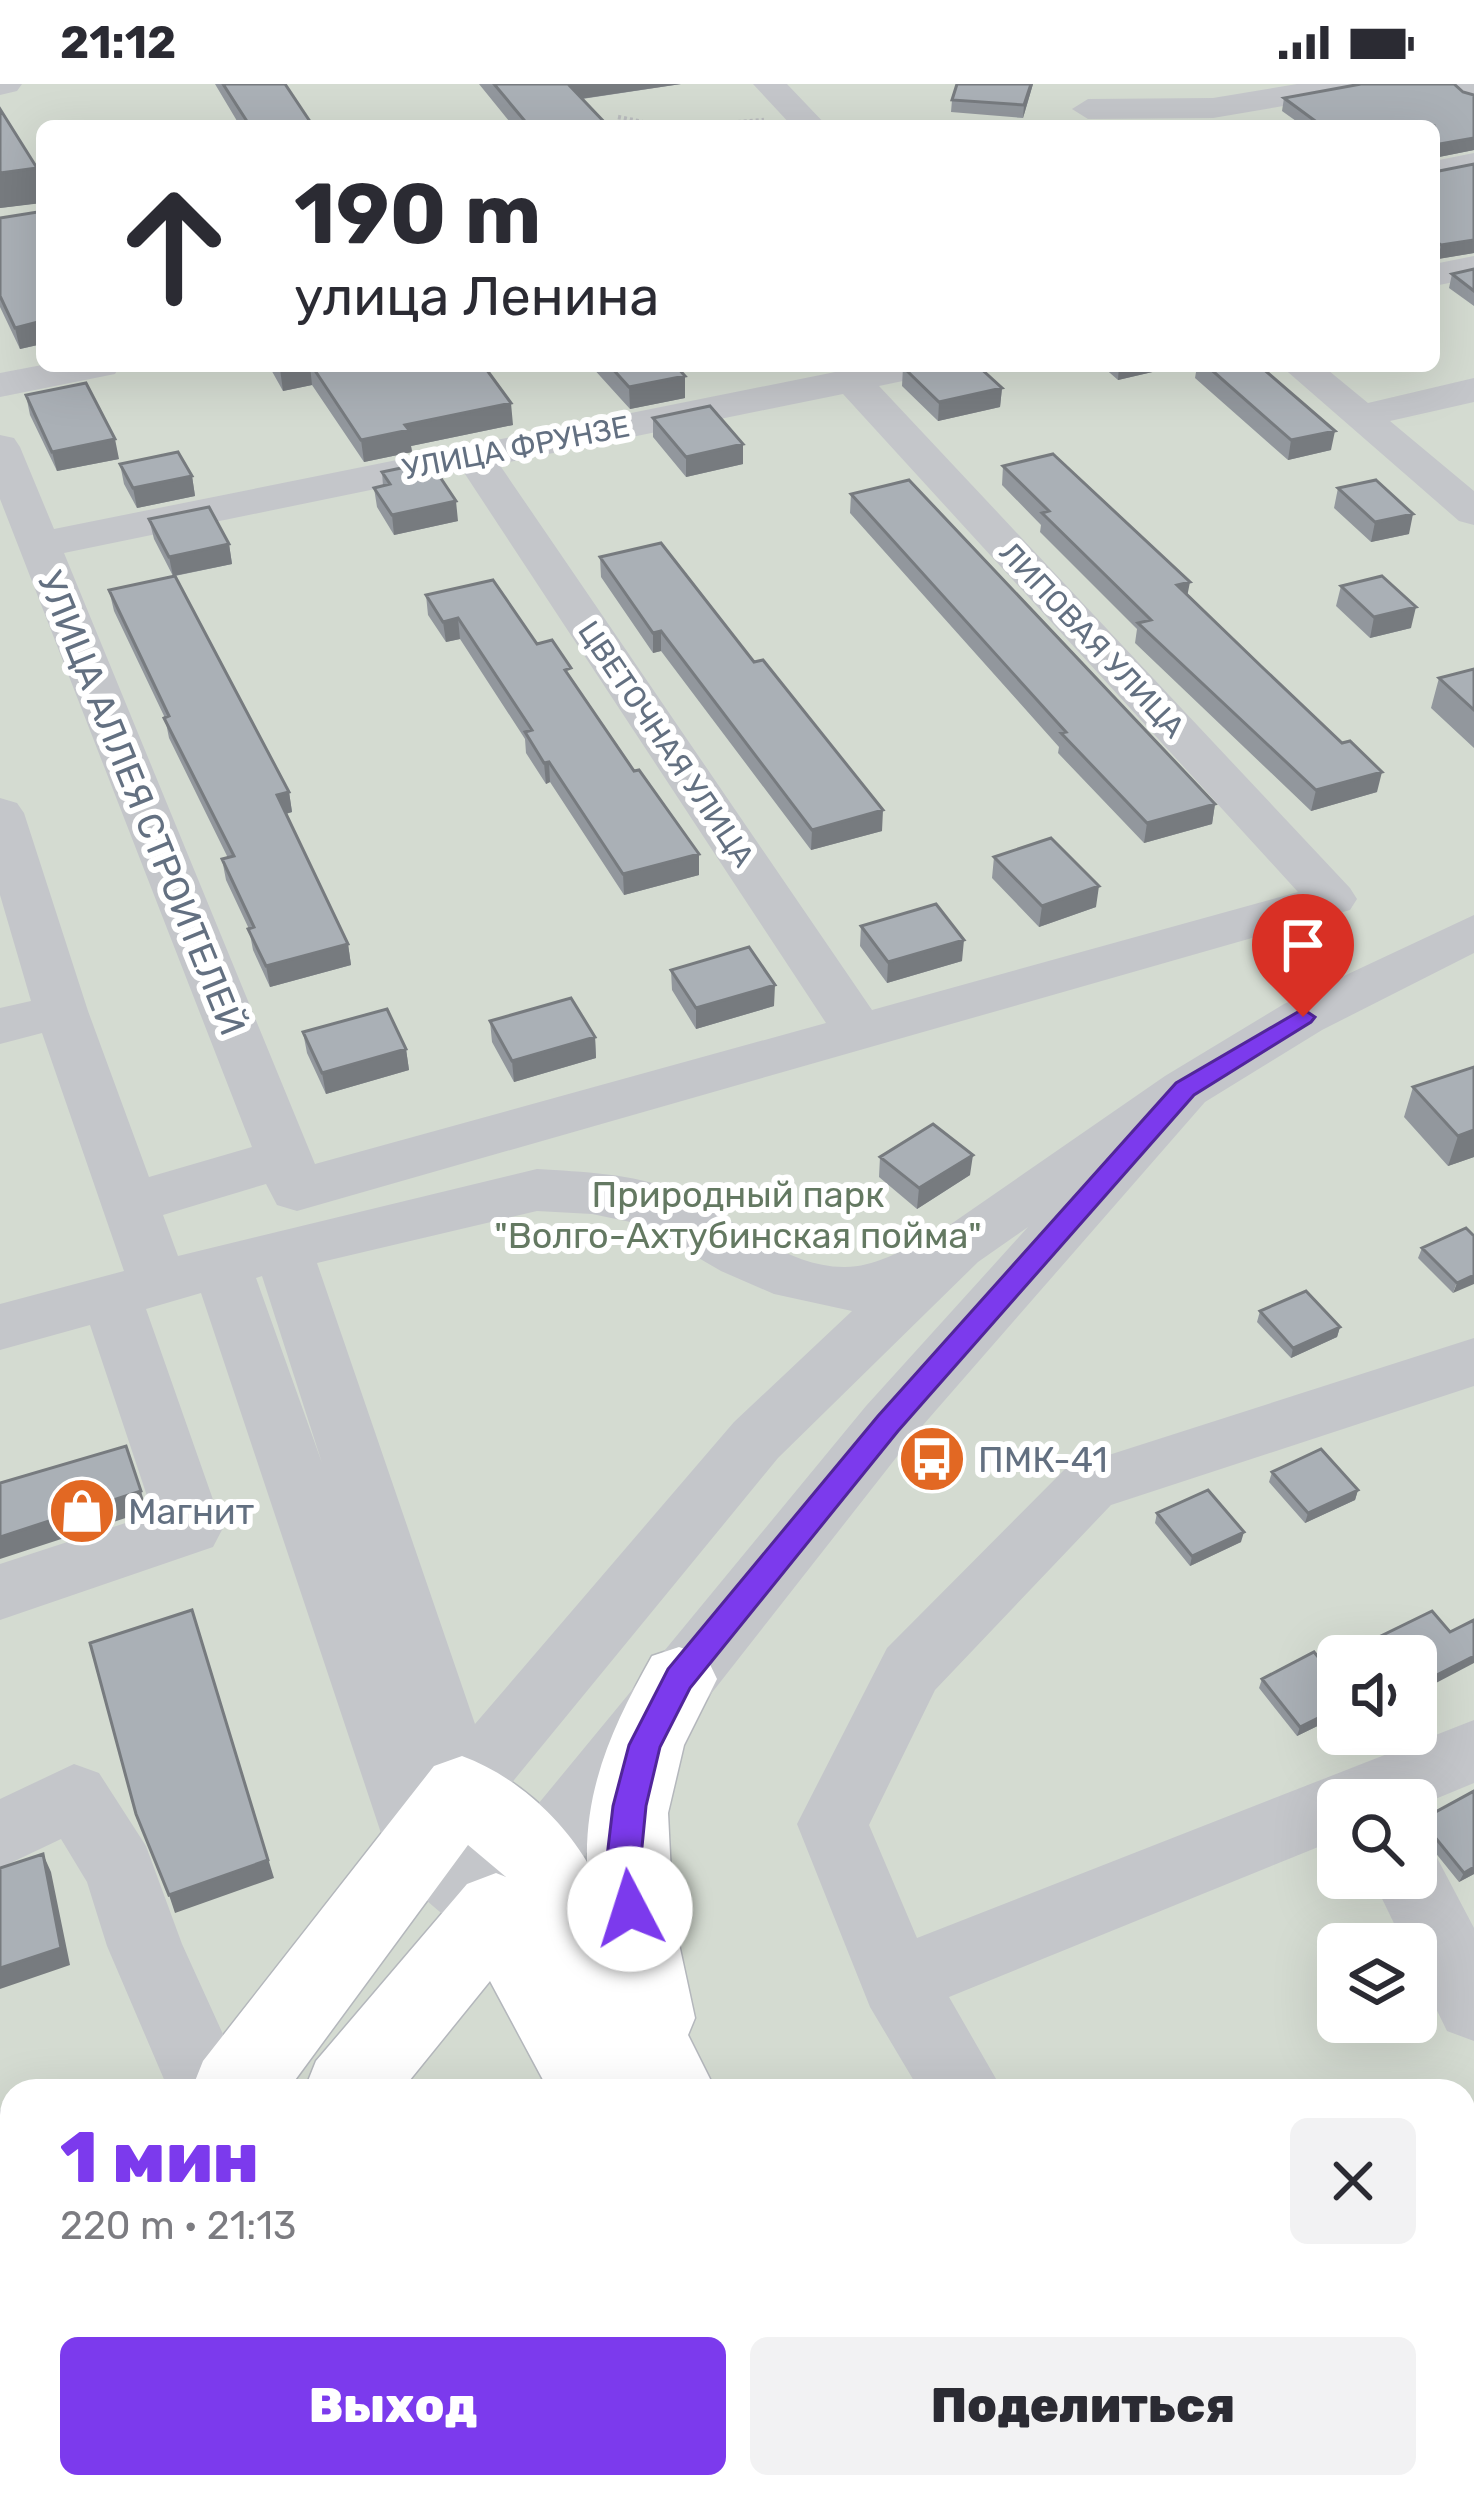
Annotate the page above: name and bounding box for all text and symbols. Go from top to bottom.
text: 21:12 [60,16,176,69]
text: 190 m [294,164,542,264]
icon: ahead [96,168,252,324]
text: улица Ленина [294,265,659,329]
street label: УЛИЦА ФРУНЗЕ [399,408,633,488]
street label: ЛИПОВАЯ УЛИЦА [992,535,1192,745]
street label: УЛИЦА АЛЛЕЯ СТРОИТЕЛЕЙ [29,565,254,1041]
street label: ЦВЕТОЧНАЯ УЛИЦА [570,614,762,874]
pin [1252,894,1354,1017]
icon: arrive [1270,912,1336,978]
park label: Природный парк "Волго-Ахтубинская пойма" [494,1173,982,1257]
bus stop icon: ПМК-41 [897,1424,967,1494]
place label: ПМК-41 [978,1438,1108,1481]
shop icon: Магнит [47,1476,117,1546]
place label: Магнит [128,1490,254,1533]
map controls [1317,1635,1437,2043]
button: sound [1317,1635,1437,1755]
button: search [1317,1779,1437,1899]
position arrow [567,1846,693,1972]
button: layers [1317,1923,1437,2043]
text: 1 мин [60,2115,259,2200]
button: close [1290,2118,1416,2244]
text: 220 m · 21:13 [60,2203,296,2249]
button: Выход [60,2337,726,2475]
button: Поделиться [750,2337,1416,2475]

